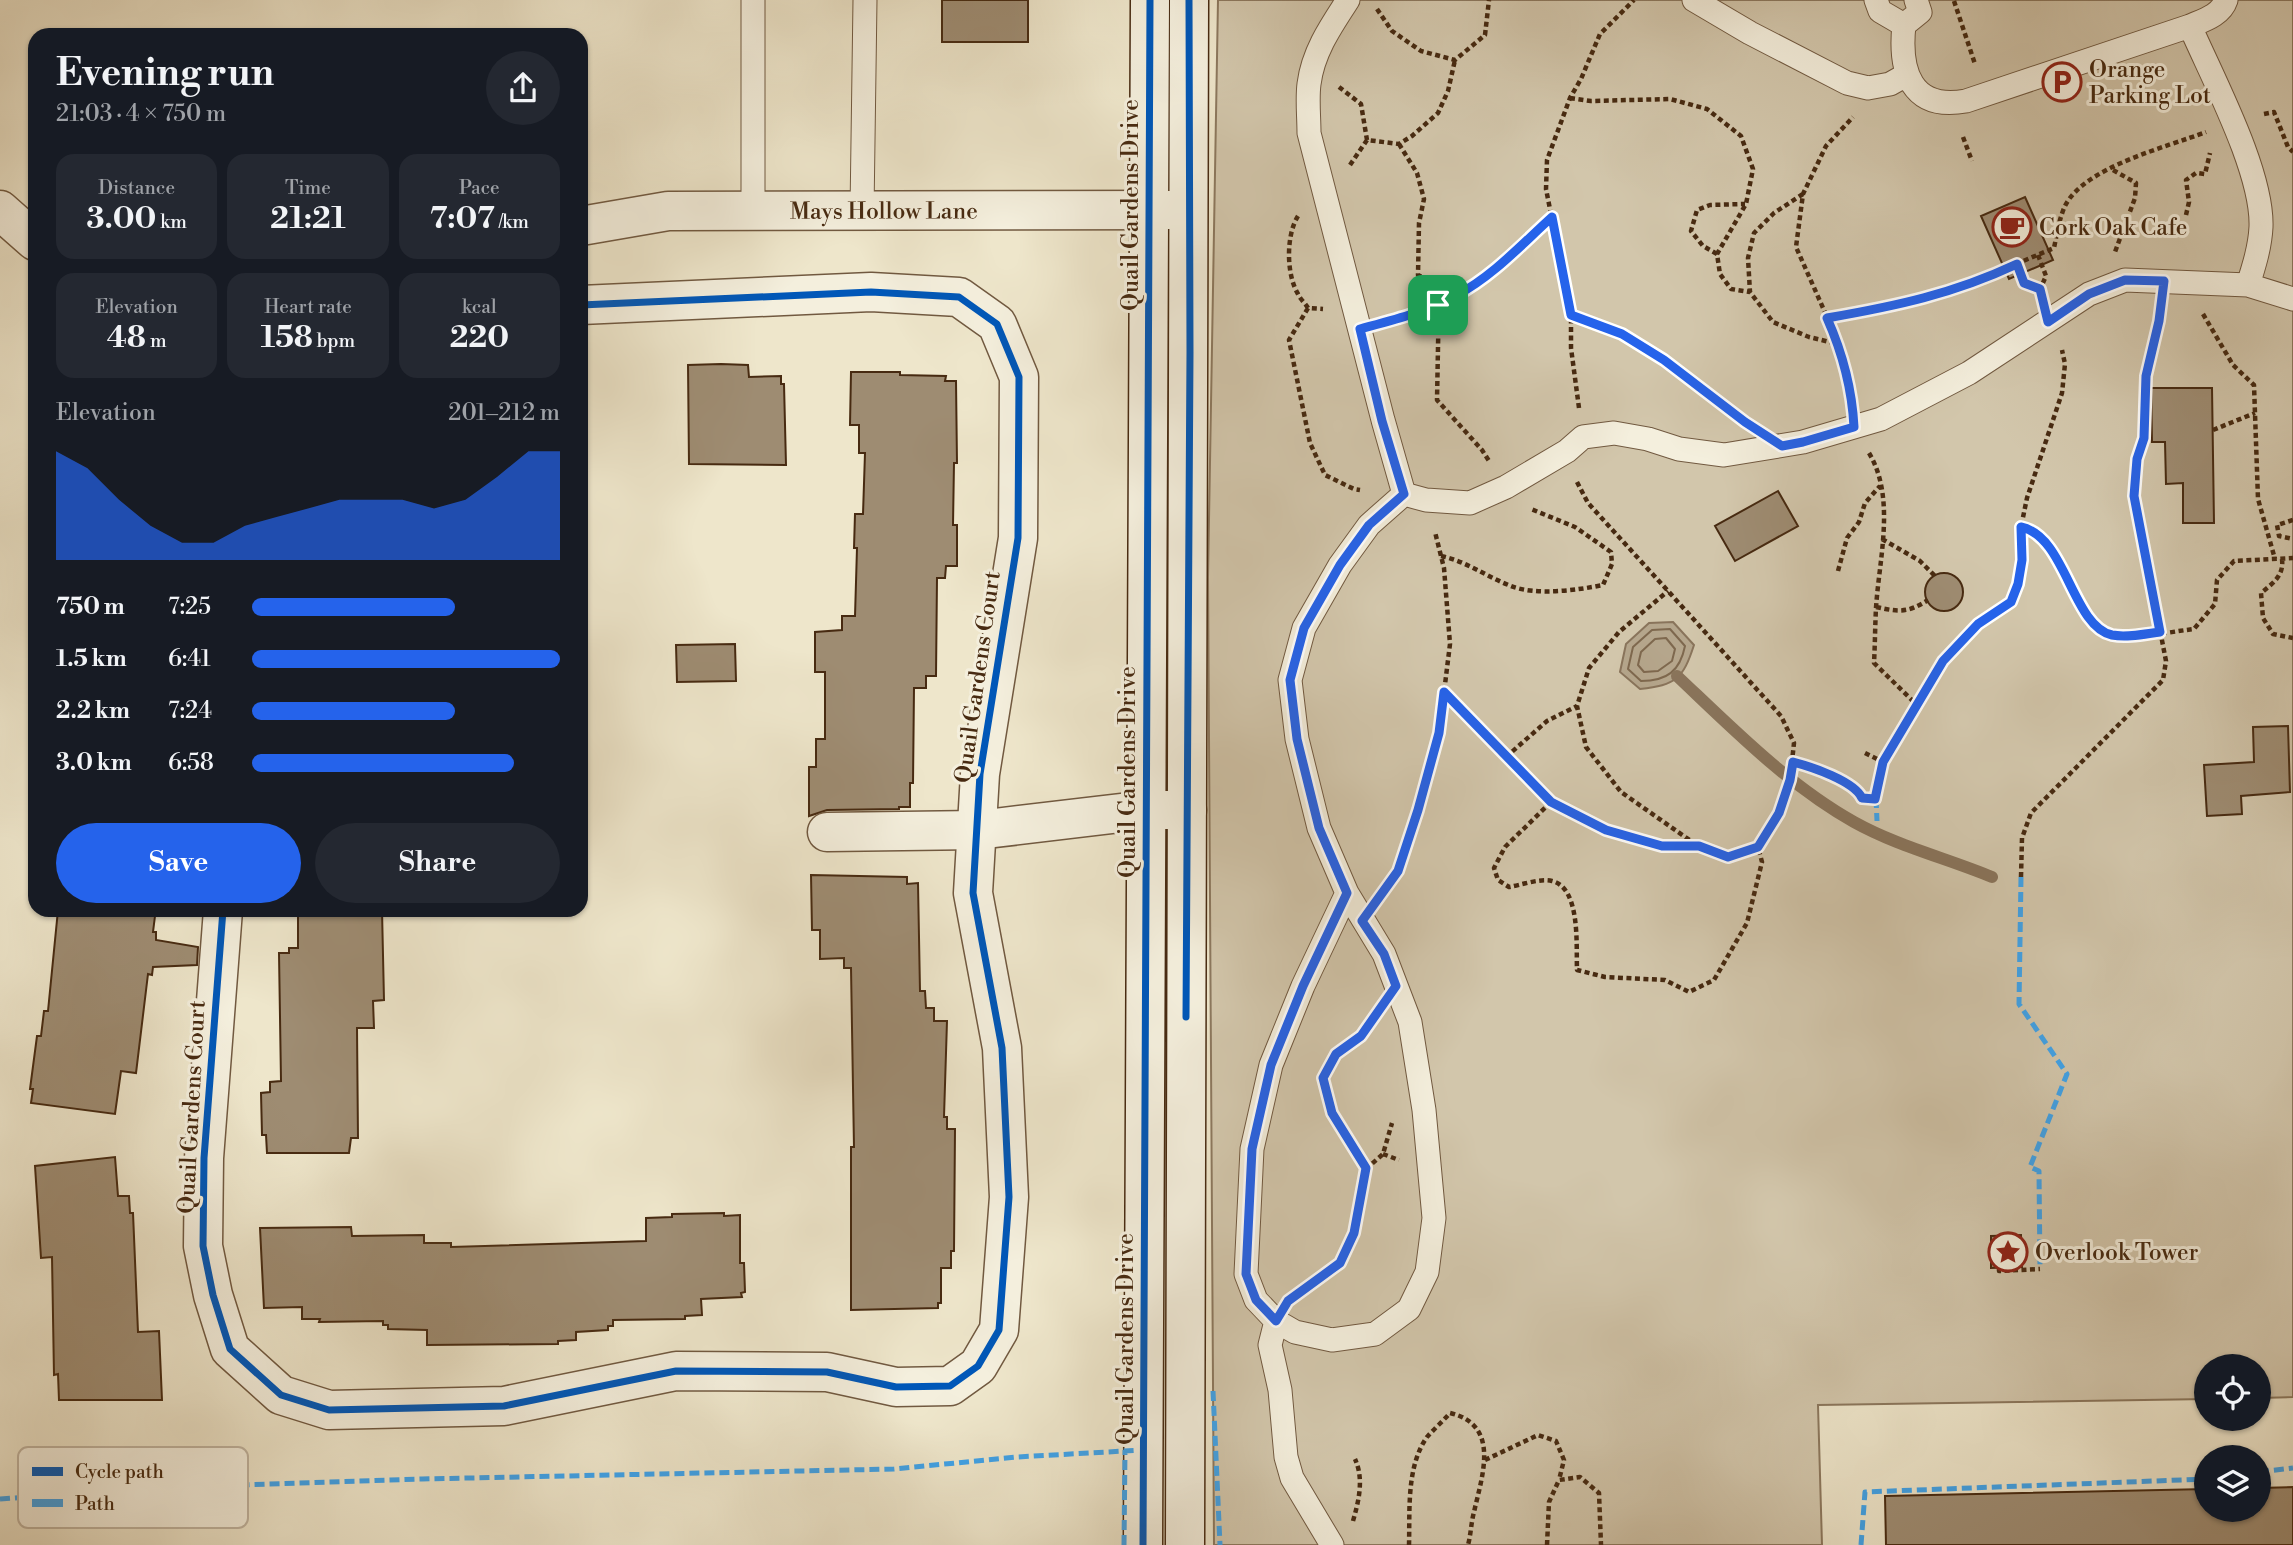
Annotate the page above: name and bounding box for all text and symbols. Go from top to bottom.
text: Evening run [56,50,274,97]
button: share [486,51,560,125]
place label: Orange Parking Lot [2089,56,2211,110]
parking icon: Orange Parking Lot [2041,61,2083,103]
street label: Quail Gardens Drive [1117,99,1145,311]
text: 21:03 · 4 × 750 m [56,100,226,128]
text: Distance [98,176,175,200]
text: Time [285,176,331,200]
text: Pace [459,176,500,200]
street label: Mays Hollow Lane [790,197,978,226]
text: 3.00 [86,200,156,238]
text: 21:21 [270,200,346,238]
text: 7:07 [430,200,495,238]
cafe icon: Cork Oak Cafe [1991,206,2033,248]
text: km [156,210,187,234]
text: /km [495,210,529,234]
place label: Cork Oak Cafe [2039,214,2187,242]
pin [1408,275,1468,335]
icon: arrive [1419,286,1457,324]
text: Elevation [96,295,178,319]
text: Heart rate [264,295,352,319]
text: kcal [462,295,497,319]
text: 48 [107,319,146,357]
text: 158 [261,319,313,357]
text: 220 [450,319,509,357]
text: m [146,329,167,353]
text: bpm [313,329,355,353]
text: Elevation [56,399,156,427]
text: 201–212 m [448,399,560,427]
street label: Quail Gardens Court [949,569,1007,785]
text: 750 m [56,593,125,621]
text: 7:25 [168,593,211,621]
text: 1.5 km [56,645,127,673]
text: 6:41 [168,645,211,673]
street label: Quail Gardens Drive [1114,666,1142,878]
text: 2.2 km [56,697,130,725]
text: 7:24 [168,697,212,725]
text: 3.0 km [56,749,132,777]
text: 6:58 [168,749,214,777]
button: Save [56,823,301,903]
button: Share [315,823,560,903]
street label: Quail Gardens Court [172,999,212,1215]
place icon: Overlook Tower [1987,1231,2029,1273]
street label: Quail Gardens Drive [1112,1233,1140,1445]
place label: Overlook Tower [2035,1239,2199,1267]
map controls [2194,1354,2271,1522]
button: locate [2194,1354,2271,1431]
button: layers [2194,1445,2271,1522]
legend [18,1447,248,1528]
text: Cycle path [75,1460,164,1484]
text: Path [75,1492,115,1516]

